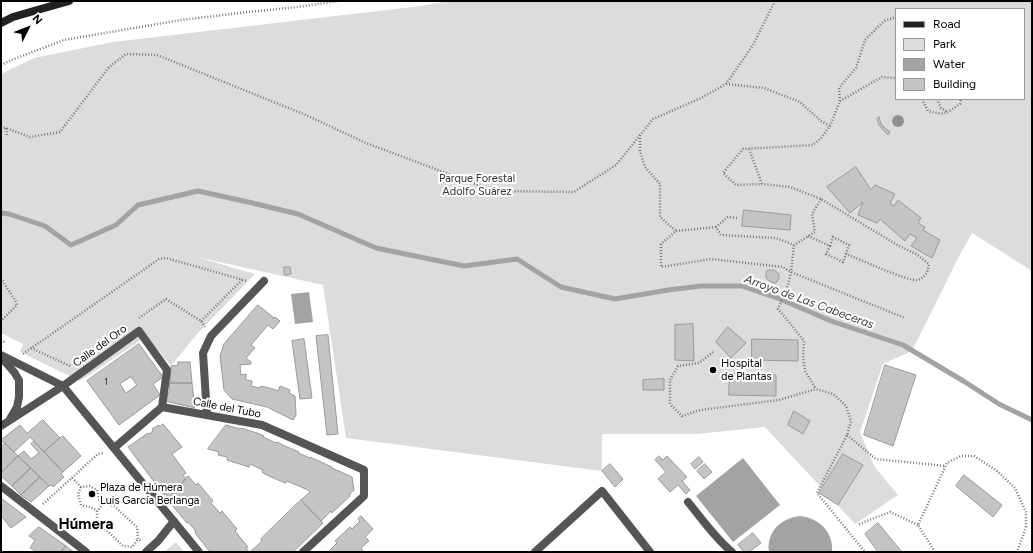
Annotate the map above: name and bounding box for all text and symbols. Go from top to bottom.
north arrow [8,8,48,48]
legend [895,8,1025,100]
text: N [30,12,45,27]
text: Road [933,17,961,31]
text: Park [933,37,956,51]
text: Water [933,57,965,71]
text: Building [933,77,976,91]
park label: Parque Forestal Adolfo Suárez [439,172,515,198]
water label: Arroyo de Las Cabeceras [742,272,876,332]
street label: Calle del Oro [71,322,129,370]
place label: Hospital de Plantas [721,357,772,383]
marker: Hospital de Plantas [708,365,718,375]
house number: 1 [104,377,108,387]
street label: Calle del Tubo [192,395,262,421]
place label: Plaza de Húmera Luis García Berlanga [100,481,199,507]
marker: Plaza de Húmera Luis García Berlanga [87,489,97,499]
district label: Húmera [59,516,113,534]

